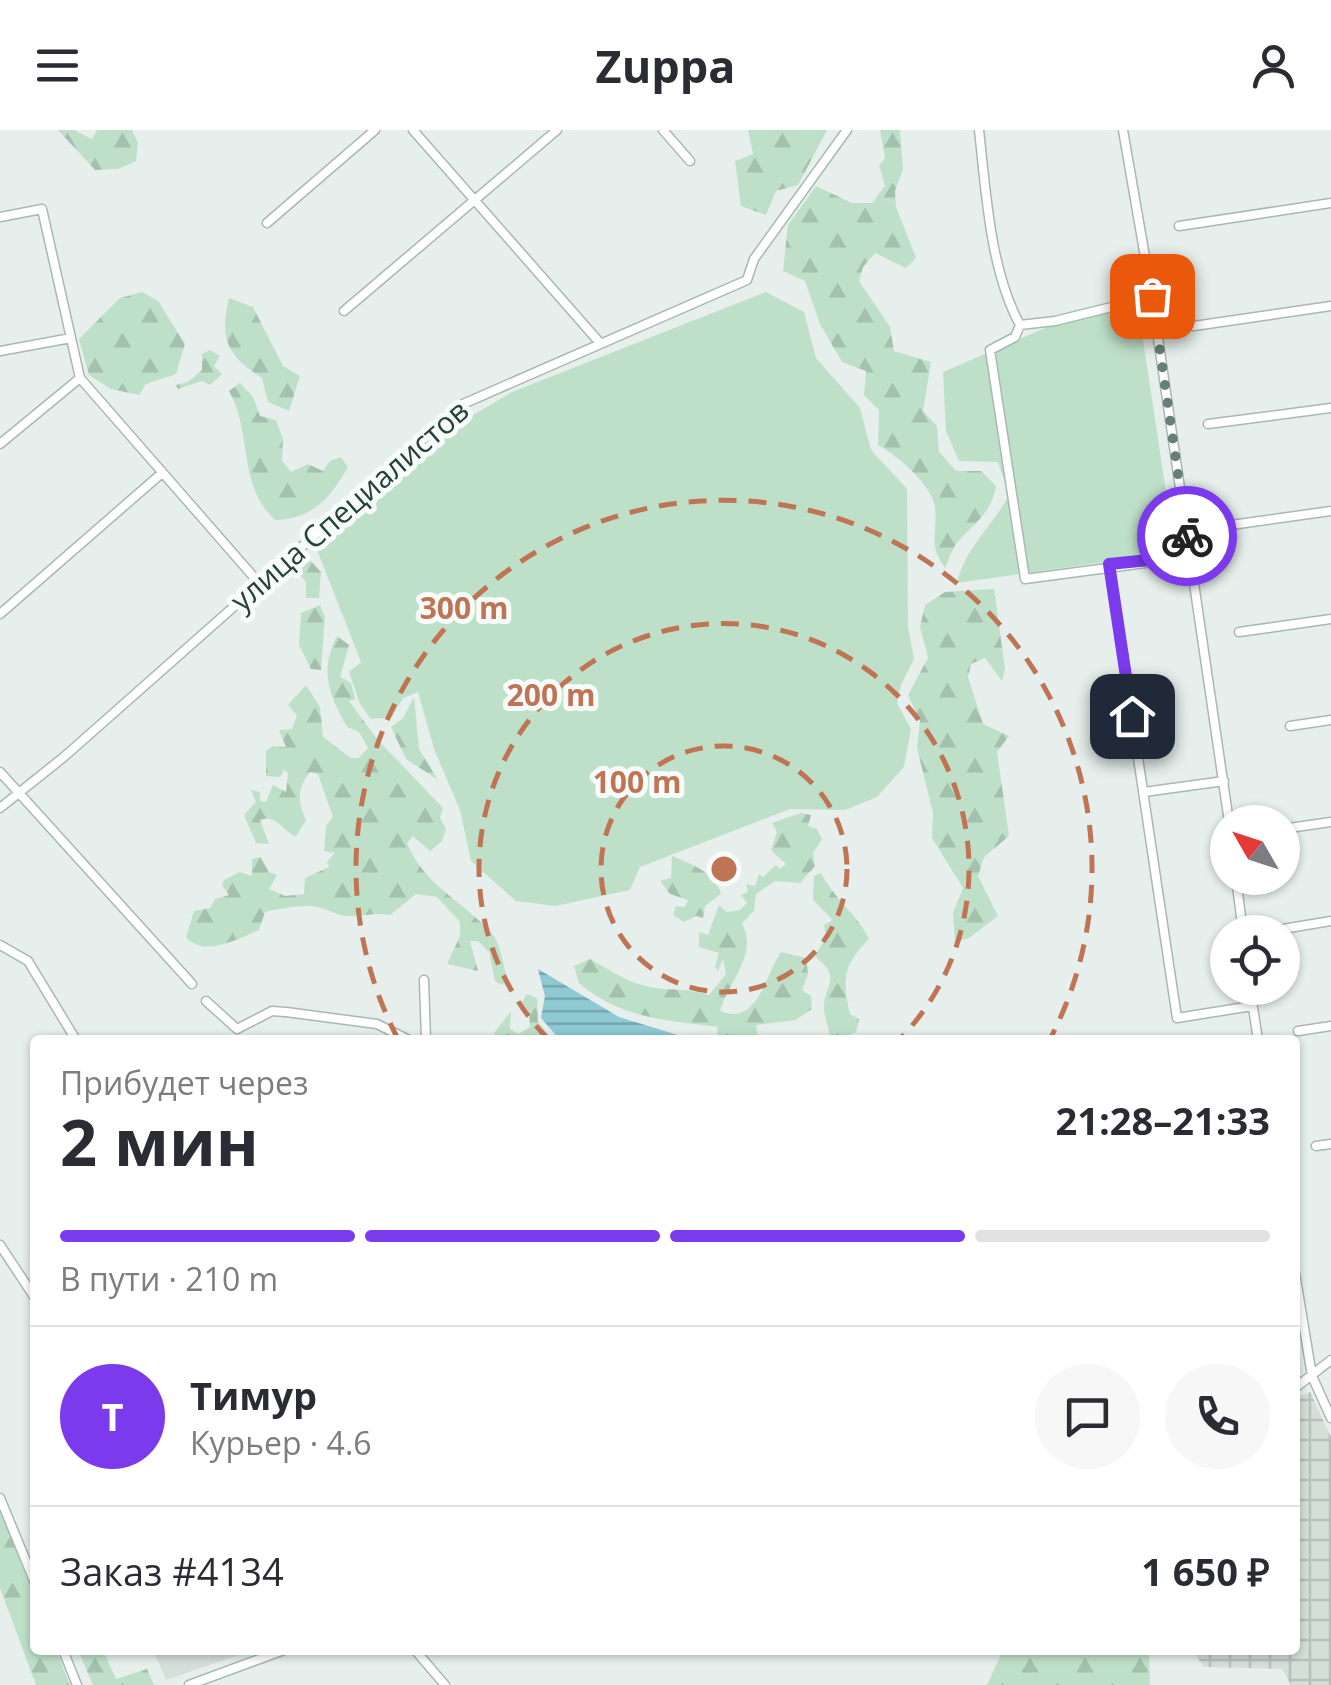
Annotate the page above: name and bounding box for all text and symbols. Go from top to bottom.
text: Zuppa [596,35,735,96]
icon: menu [30,38,85,93]
icon: person [1246,38,1301,93]
pin [1110,254,1195,339]
icon: bag [1125,269,1180,324]
street label: улица Специалистов [221,390,477,620]
courier [1137,486,1237,586]
icon: bike [1160,509,1215,564]
text: 300 m [420,587,508,628]
text: 200 m [507,674,595,715]
pin [1090,674,1175,759]
icon: home [1105,689,1160,744]
text: 100 m [593,761,681,802]
north arrow [1210,805,1300,895]
map controls [1210,805,1300,1005]
centre of rings [706,851,742,887]
button: locate [1210,915,1300,1005]
text: Прибудет через [60,1061,308,1104]
text: 21:28–21:33 [1056,1094,1270,1146]
text: 2 мин [60,1097,259,1185]
text: В пути · 210 m [60,1257,278,1300]
button: chat [1035,1364,1140,1469]
button: phone [1165,1364,1270,1469]
text: Тимур [190,1369,317,1421]
text: Т [101,1390,124,1442]
text: Курьер · 4.6 [190,1421,372,1464]
text: Заказ #4134 [60,1545,284,1597]
text: 1 650 ₽ [1141,1545,1270,1597]

